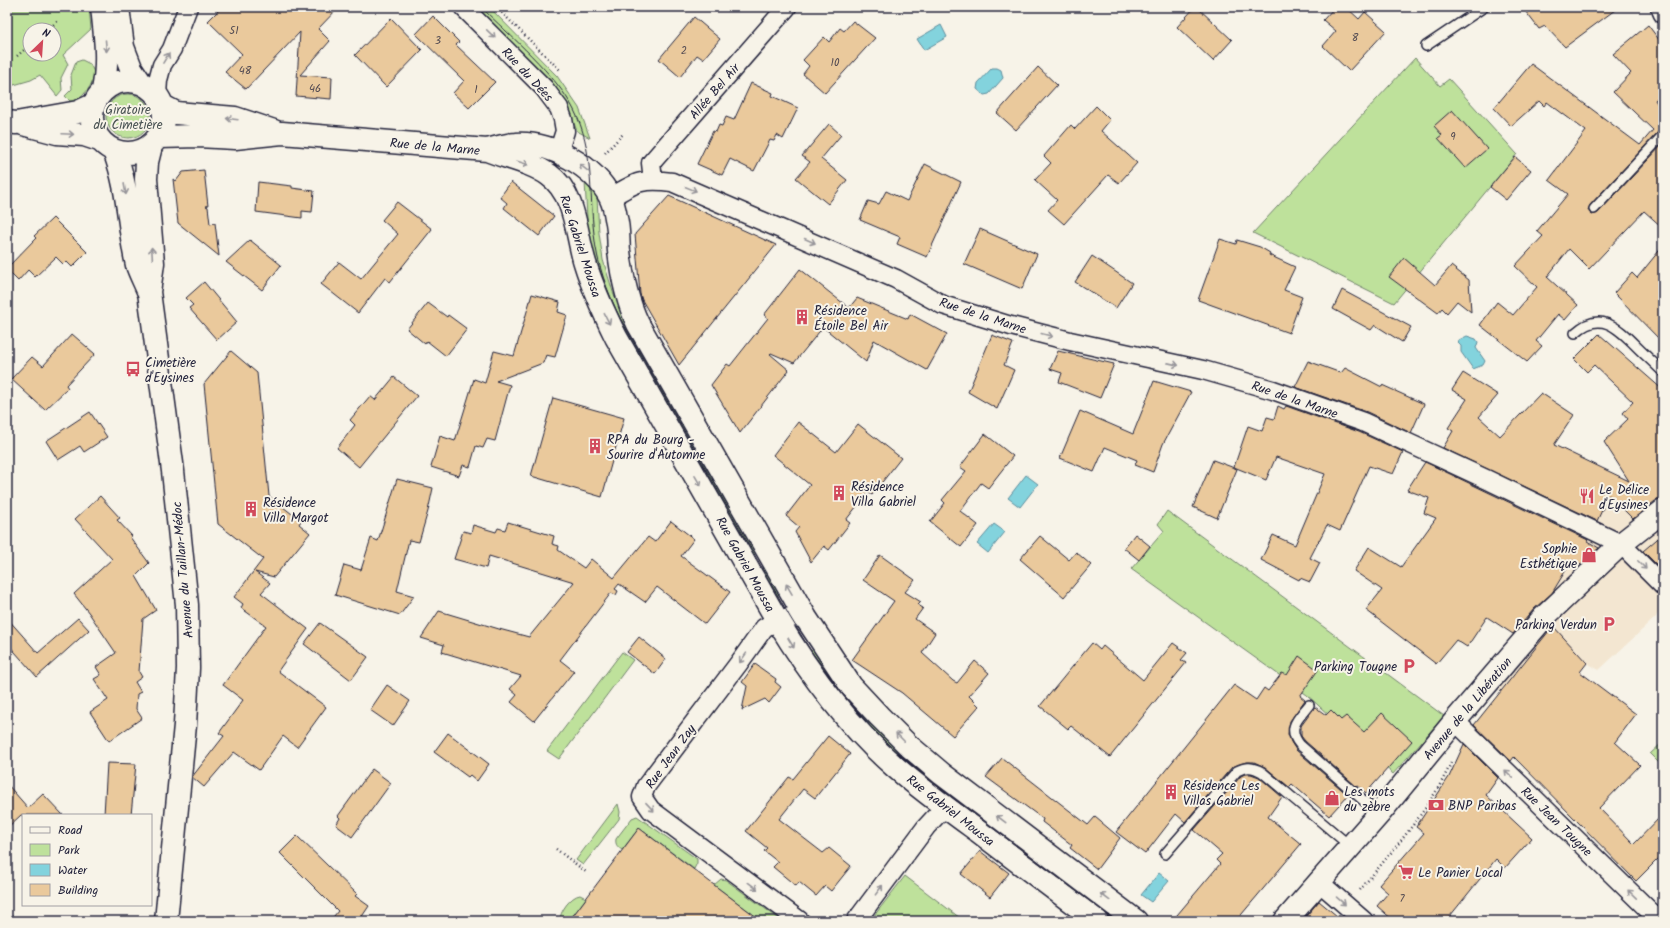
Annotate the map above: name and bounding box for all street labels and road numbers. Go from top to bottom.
street label: Rue du Dées [496,43,558,108]
street label: Allée Bel Air [685,59,746,125]
street label: Rue de la Marne [389,133,481,162]
street label: Rue Gabriel Moussa [553,192,606,301]
street label: Rue de la Marne [936,292,1029,340]
street label: Rue de la Marne [1248,376,1341,425]
street label: Avenue du Taillan-Médoc [167,500,200,639]
street label: Rue Gabriel Moussa [710,513,780,617]
street label: Avenue de la Libération [1418,653,1518,765]
street label: Rue Jean Zay [641,720,702,794]
street label: Rue Gabriel Moussa [901,770,999,852]
street label: Rue Jean Tougne [1515,782,1597,862]

